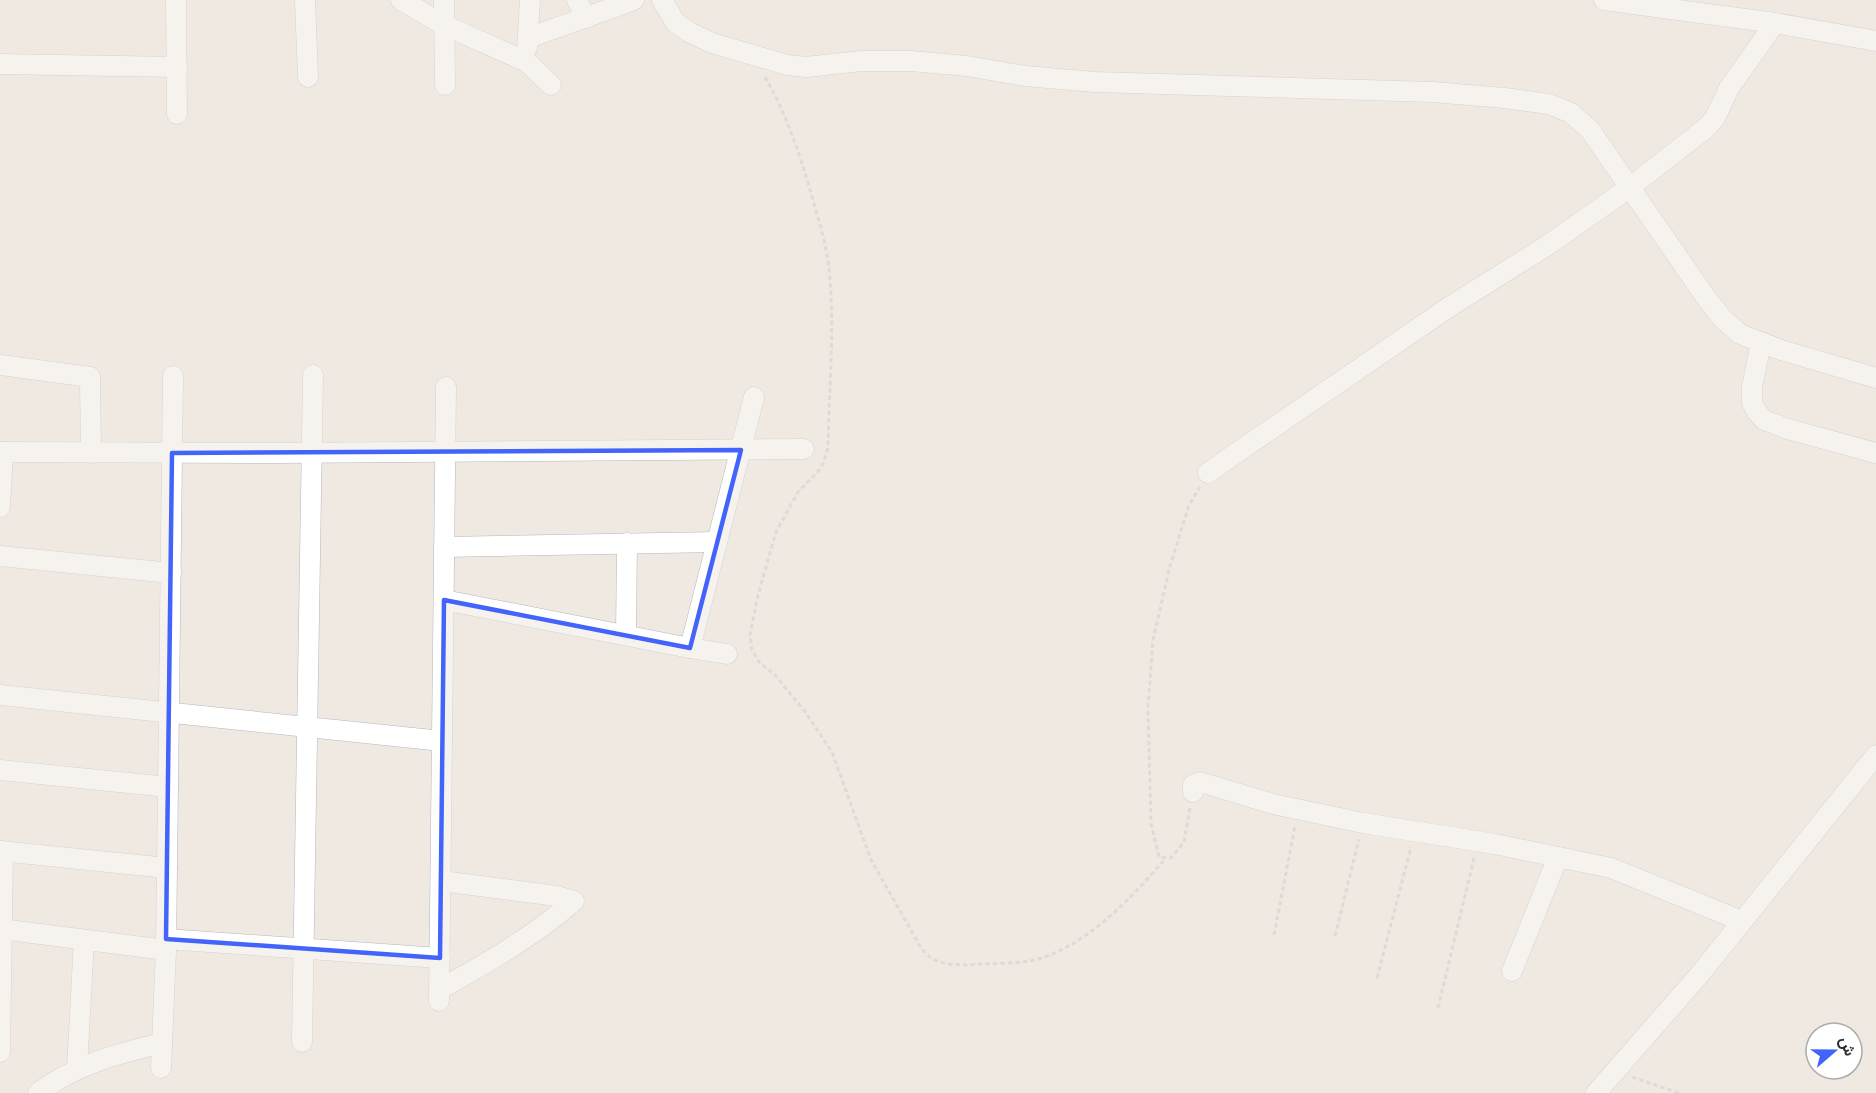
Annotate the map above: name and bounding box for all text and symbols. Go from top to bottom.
north arrow [1804,1021,1864,1081]
text: ش [1835,1034,1860,1058]

